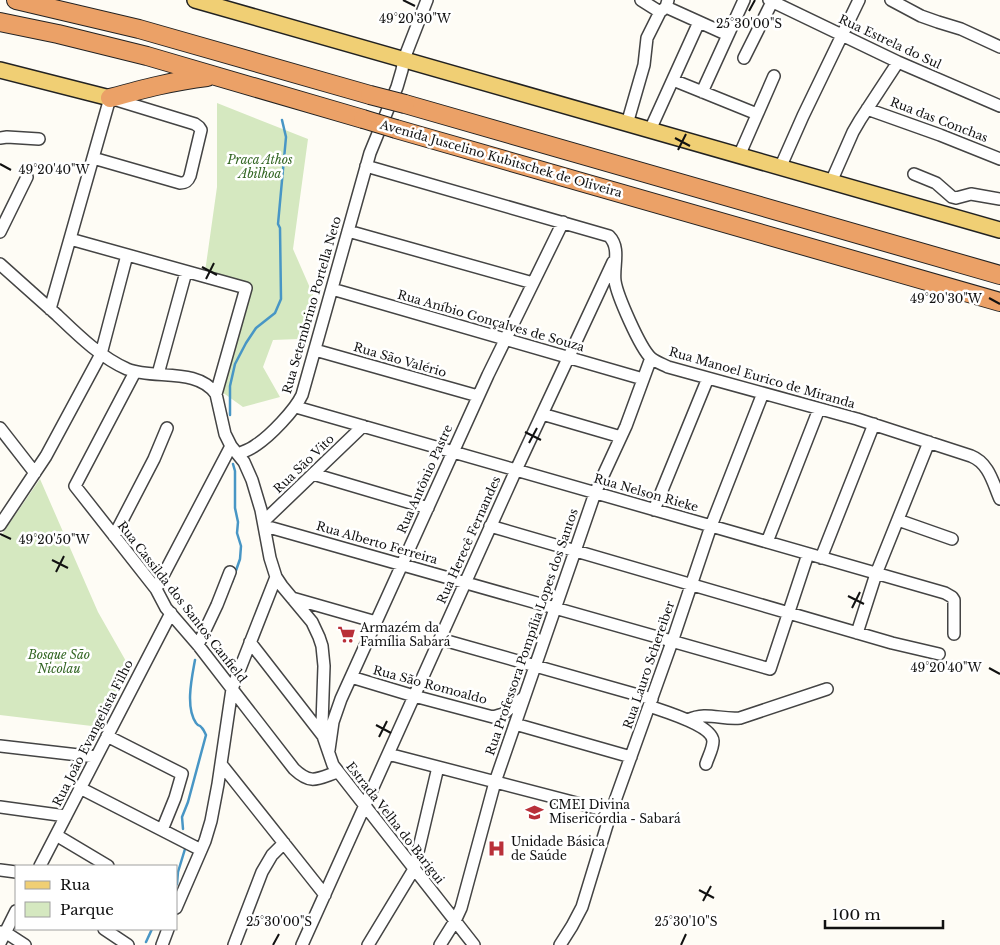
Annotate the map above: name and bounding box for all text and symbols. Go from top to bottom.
text: 49°20'30"W [379,11,452,26]
street label: Rua Estrela do Sul [836,11,944,72]
text: 25°30'00"S [716,16,782,31]
street label: Rua das Conchas [888,94,990,145]
street label: Avenida Juscelino Kubitschek de Oliveira [377,116,624,200]
park label: Praça Athos Abilhoa [226,152,293,181]
text: 49°20'40"W [18,162,90,177]
street label: Rua Setembrino Portella Neto [279,214,344,395]
street label: Rua Aníbio Gonçalves de Souza [396,287,587,355]
text: 49°20'30"W [910,291,983,306]
street label: Rua São Valério [352,339,448,380]
street label: Rua Manoel Eurico de Miranda [667,344,857,411]
street label: Rua Antônio Pastre [394,422,455,536]
street label: Rua São Vito [270,431,337,496]
street label: Rua Nelson Rieke [592,470,700,515]
street label: Rua Herecê Fernandes [434,474,503,606]
street label: Rua Professora Pompília Lopes dos Santos [482,507,581,757]
street label: Rua Cassilda dos Santos Canfield [115,518,250,685]
street label: Rua Alberto Ferreira [315,518,440,567]
text: 49°20'50"W [18,532,90,547]
street label: Rua Lauro Schereiber [620,599,678,731]
place label: Armazém da Família Sabará [359,620,451,649]
supermarket icon: Armazém da Família Sabará [336,625,356,645]
park label: Bosque São Nicolau [27,647,90,676]
street label: Rua João Evangelista Filho [49,657,136,808]
text: 49°20'40"W [910,660,982,675]
street label: Rua São Romoaldo [371,662,489,707]
street label: Estrada Velha do Barigui [343,759,448,887]
place label: CMEI Divina Misericórdia - Sabará [549,797,681,826]
school or university icon: CMEI Divina Misericórdia - Sabará [525,802,545,822]
place label: Unidade Básica de Saúde [511,834,605,863]
hospital icon: Unidade Básica de Saúde [487,839,507,859]
legend [15,865,178,930]
text: Rua [60,875,91,894]
scale bar [825,898,942,930]
text: Parque [60,900,114,919]
text: 100 m [832,905,881,924]
text: 25°30'00"S [246,914,312,929]
text: 25°30'10"S [655,914,718,929]

